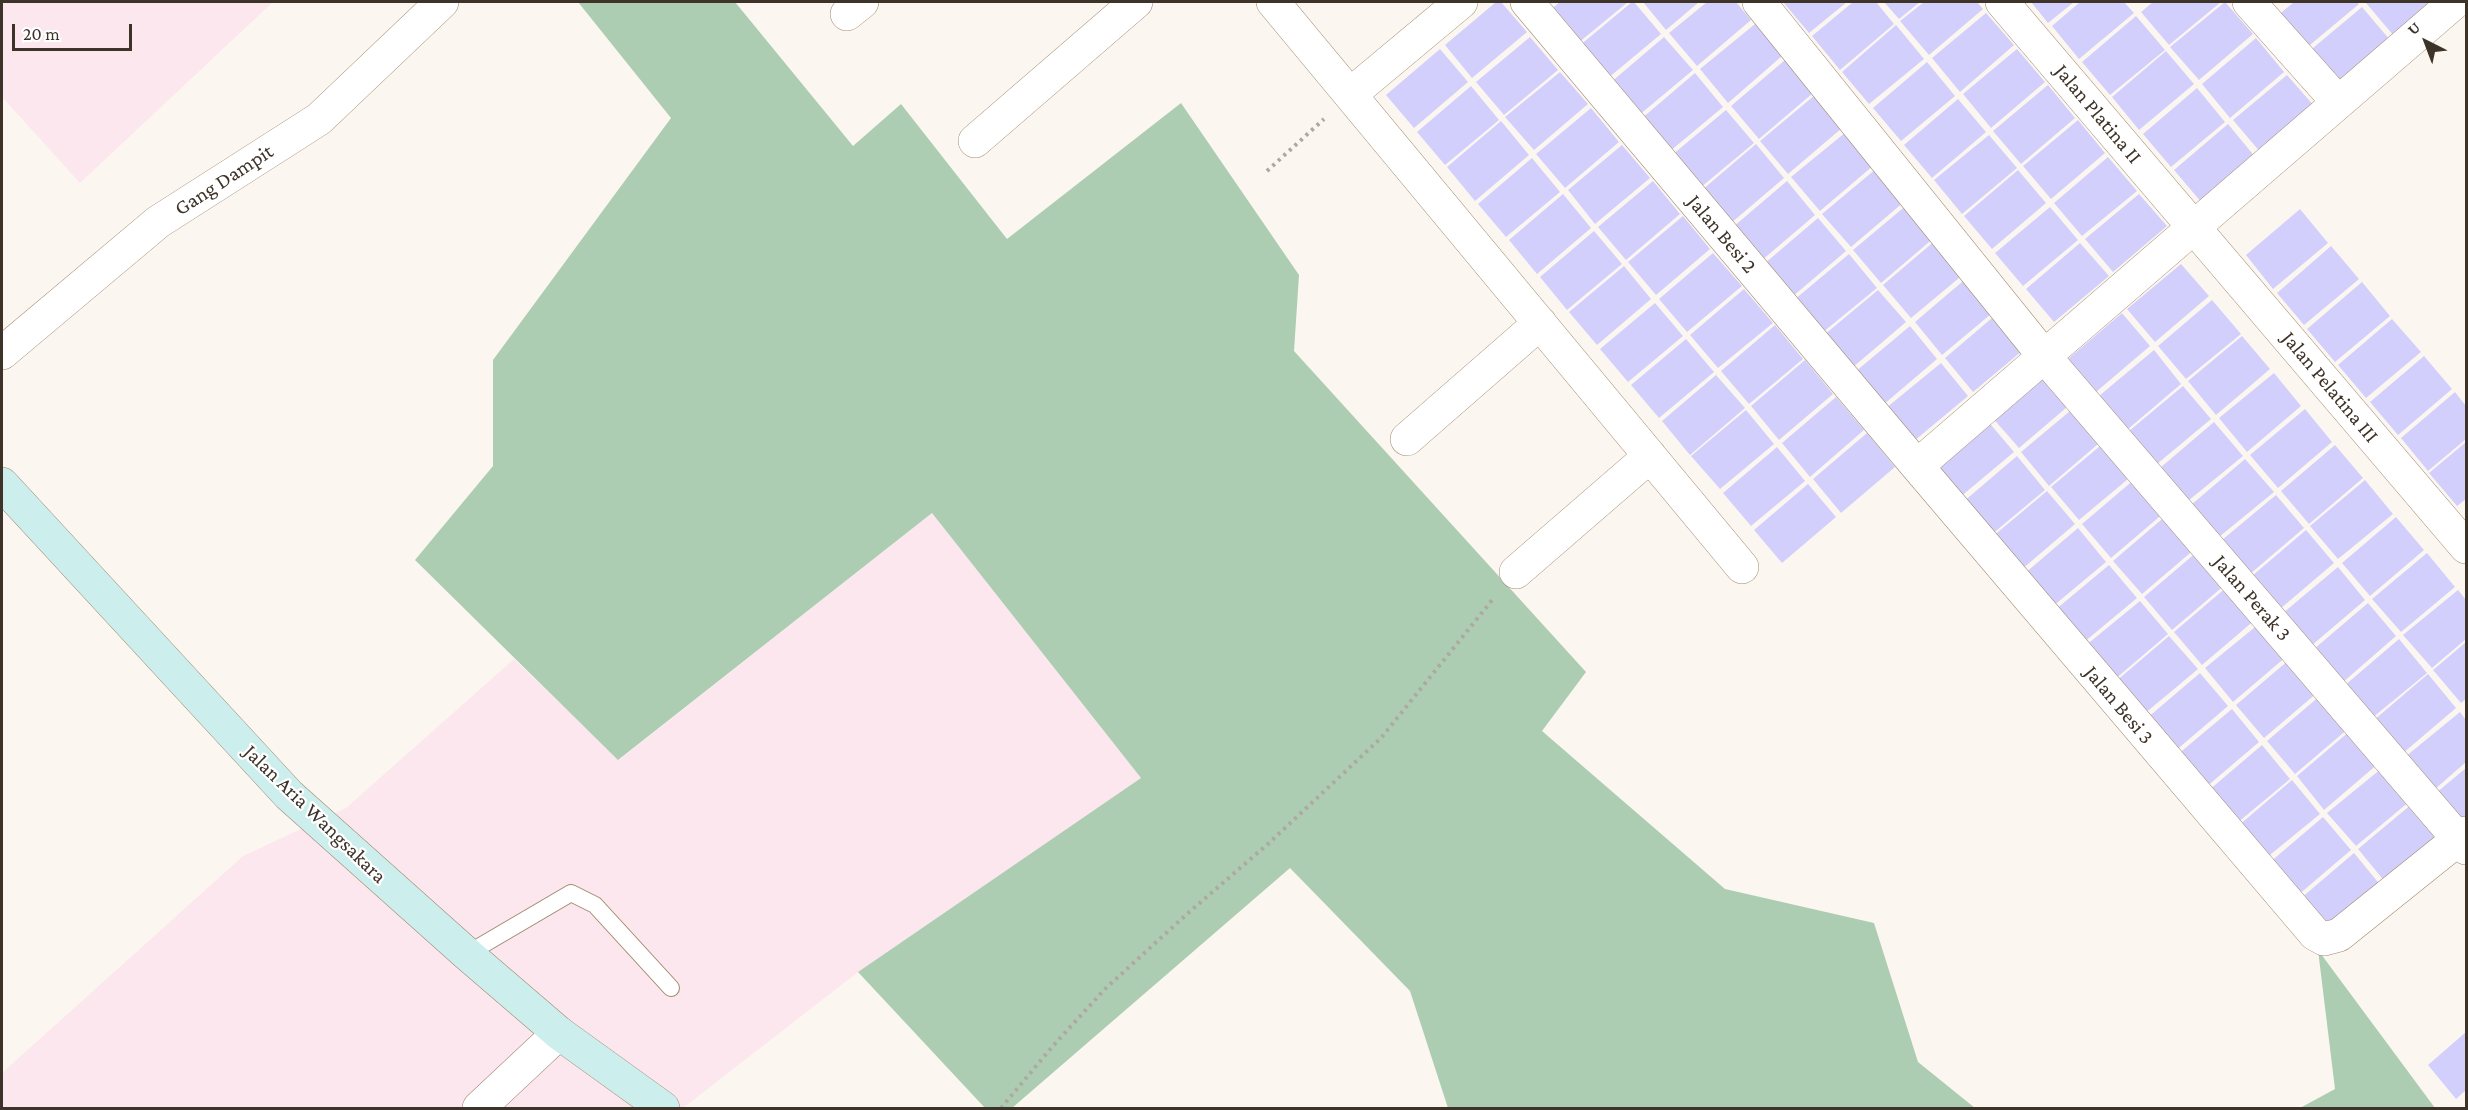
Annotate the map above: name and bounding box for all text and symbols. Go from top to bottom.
scale bar [15,12,135,50]
north arrow [2396,12,2456,72]
text: U [2404,18,2423,38]
text: 20 m [23,24,60,44]
street label: Jalan Platina II [2049,59,2147,169]
street label: Gang Dampit [170,139,278,221]
street label: Jalan Besi 2 [1682,190,1762,278]
street label: Jalan Pelatina III [2276,326,2384,448]
street label: Jalan Perak 3 [2208,550,2296,646]
street label: Jalan Besi 3 [2079,661,2159,749]
street label: Jalan Aria Wangsakara [238,739,392,889]

